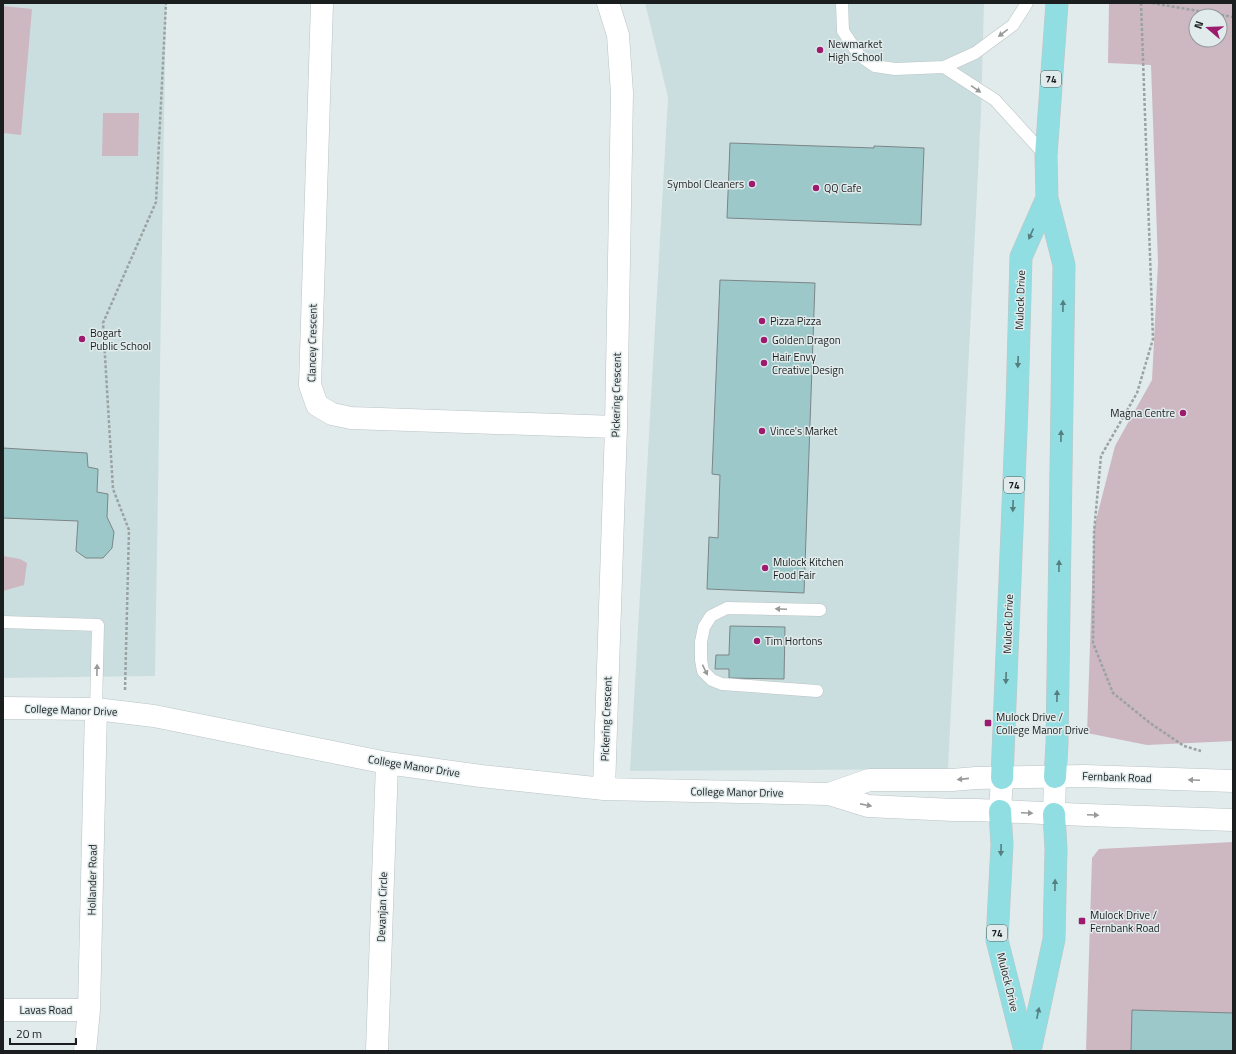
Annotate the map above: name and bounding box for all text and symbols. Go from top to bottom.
north arrow [1188,8,1228,48]
text: N [1190,19,1207,31]
one-way arrow [997,29,1008,37]
place label: Newmarket High School [828,36,883,65]
marker: Newmarket High School [815,45,825,55]
road number: 74 [1041,71,1061,87]
one-way arrow [971,85,982,93]
place label: Symbol Cleaners [667,176,744,192]
marker: Symbol Cleaners [747,179,757,189]
place label: QQ Cafe [824,180,862,196]
marker: QQ Cafe [811,183,821,193]
one-way arrow [1028,228,1034,240]
street label: Mulock Drive [1011,269,1029,330]
one-way arrow [1060,299,1066,312]
street label: Clancey Crescent [303,304,321,382]
place label: Pizza Pizza [770,313,822,329]
marker: Pizza Pizza [757,316,767,326]
place label: Bogart Public School [90,325,151,354]
place label: Golden Dragon [772,332,841,348]
marker: Bogart Public School [77,334,87,344]
marker: Golden Dragon [759,335,769,345]
place label: Hair Envy Creative Design [772,349,844,378]
street label: Pickering Crescent [607,352,625,438]
one-way arrow [1015,356,1021,369]
marker: Hair Envy Creative Design [759,358,769,368]
place label: Magna Centre [1110,405,1175,421]
marker: Magna Centre [1178,408,1188,418]
place label: Vince's Market [770,423,838,439]
marker: Vince's Market [757,426,767,436]
one-way arrow [1058,429,1064,442]
road number: 74 [1004,477,1024,493]
one-way arrow [1010,500,1016,513]
place label: Mulock Kitchen Food Fair [773,554,844,583]
one-way arrow [1056,559,1062,572]
marker: Mulock Kitchen Food Fair [760,563,770,573]
street label: Mulock Drive [999,593,1017,654]
one-way arrow [774,606,787,612]
place label: Tim Hortons [765,633,823,649]
marker: Tim Hortons [752,636,762,646]
one-way arrow [94,663,100,676]
one-way arrow [702,664,708,676]
one-way arrow [1003,672,1009,685]
street label: Pickering Crescent [597,676,615,762]
one-way arrow [1054,689,1060,702]
street label: College Manor Drive [24,700,118,720]
place label: Mulock Drive / College Manor Drive [996,709,1089,738]
marker: Mulock Drive / College Manor Drive [983,718,993,728]
street label: College Manor Drive [367,751,461,781]
street label: Fernbank Road [1082,768,1152,786]
one-way arrow [957,776,969,782]
one-way arrow [1187,777,1200,783]
street label: College Manor Drive [691,783,784,801]
one-way arrow [860,802,873,808]
one-way arrow [1021,809,1033,816]
one-way arrow [1087,812,1099,819]
street label: Hollander Road [83,844,101,916]
one-way arrow [998,844,1005,856]
street label: Devanjan Circle [373,871,391,942]
one-way arrow [1052,878,1058,891]
place label: Mulock Drive / Fernbank Road [1090,907,1160,936]
marker: Mulock Drive / Fernbank Road [1077,916,1087,926]
road number: 74 [987,925,1007,941]
street label: Mulock Drive [993,951,1023,1013]
street label: Lavas Road [20,1002,73,1018]
one-way arrow [1035,1007,1041,1019]
scale bar [10,1020,76,1046]
text: 20 m [16,1024,42,1043]

